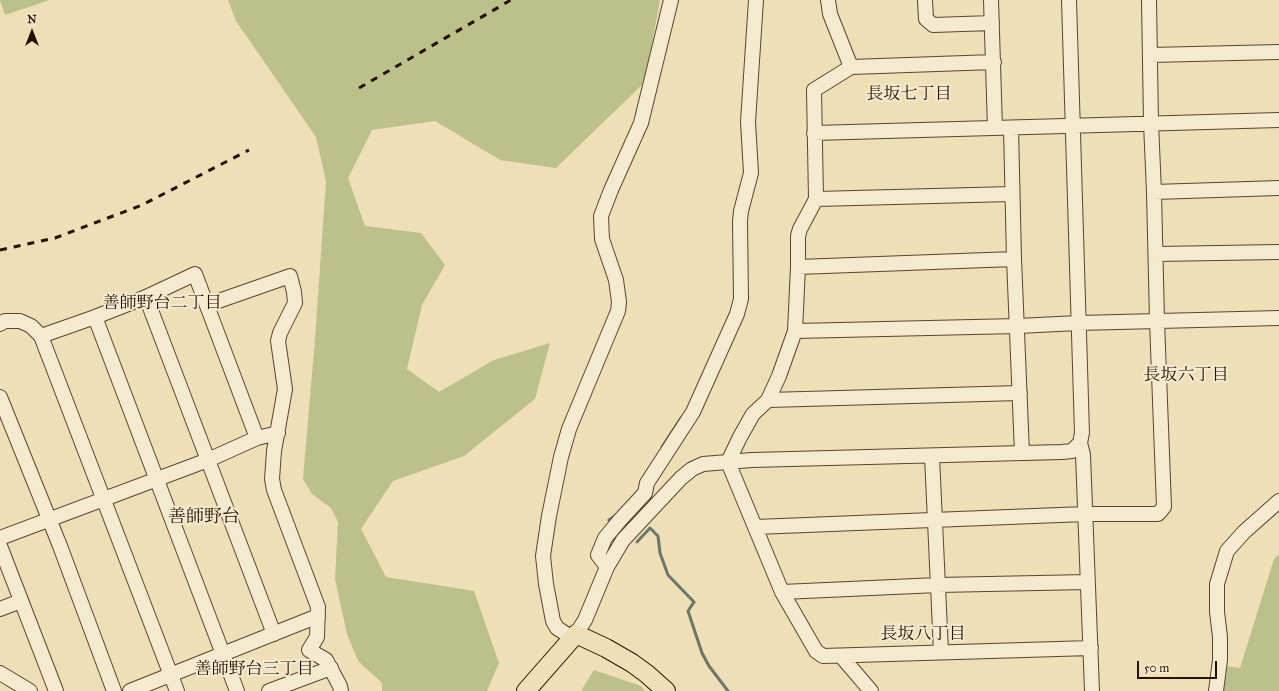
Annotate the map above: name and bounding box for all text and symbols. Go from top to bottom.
north arrow [12,12,52,52]
text: N [27,13,37,26]
district label: 長坂七丁目 [867,85,951,105]
district label: 善師野台二丁目 [103,294,221,314]
district label: 長坂六丁目 [1144,366,1228,386]
district label: 善師野台 [168,507,240,529]
district label: 長坂八丁目 [881,625,965,645]
scale bar [1139,653,1219,679]
district label: 善師野台三丁目 [195,660,313,680]
text: 50 m [1144,661,1169,675]

